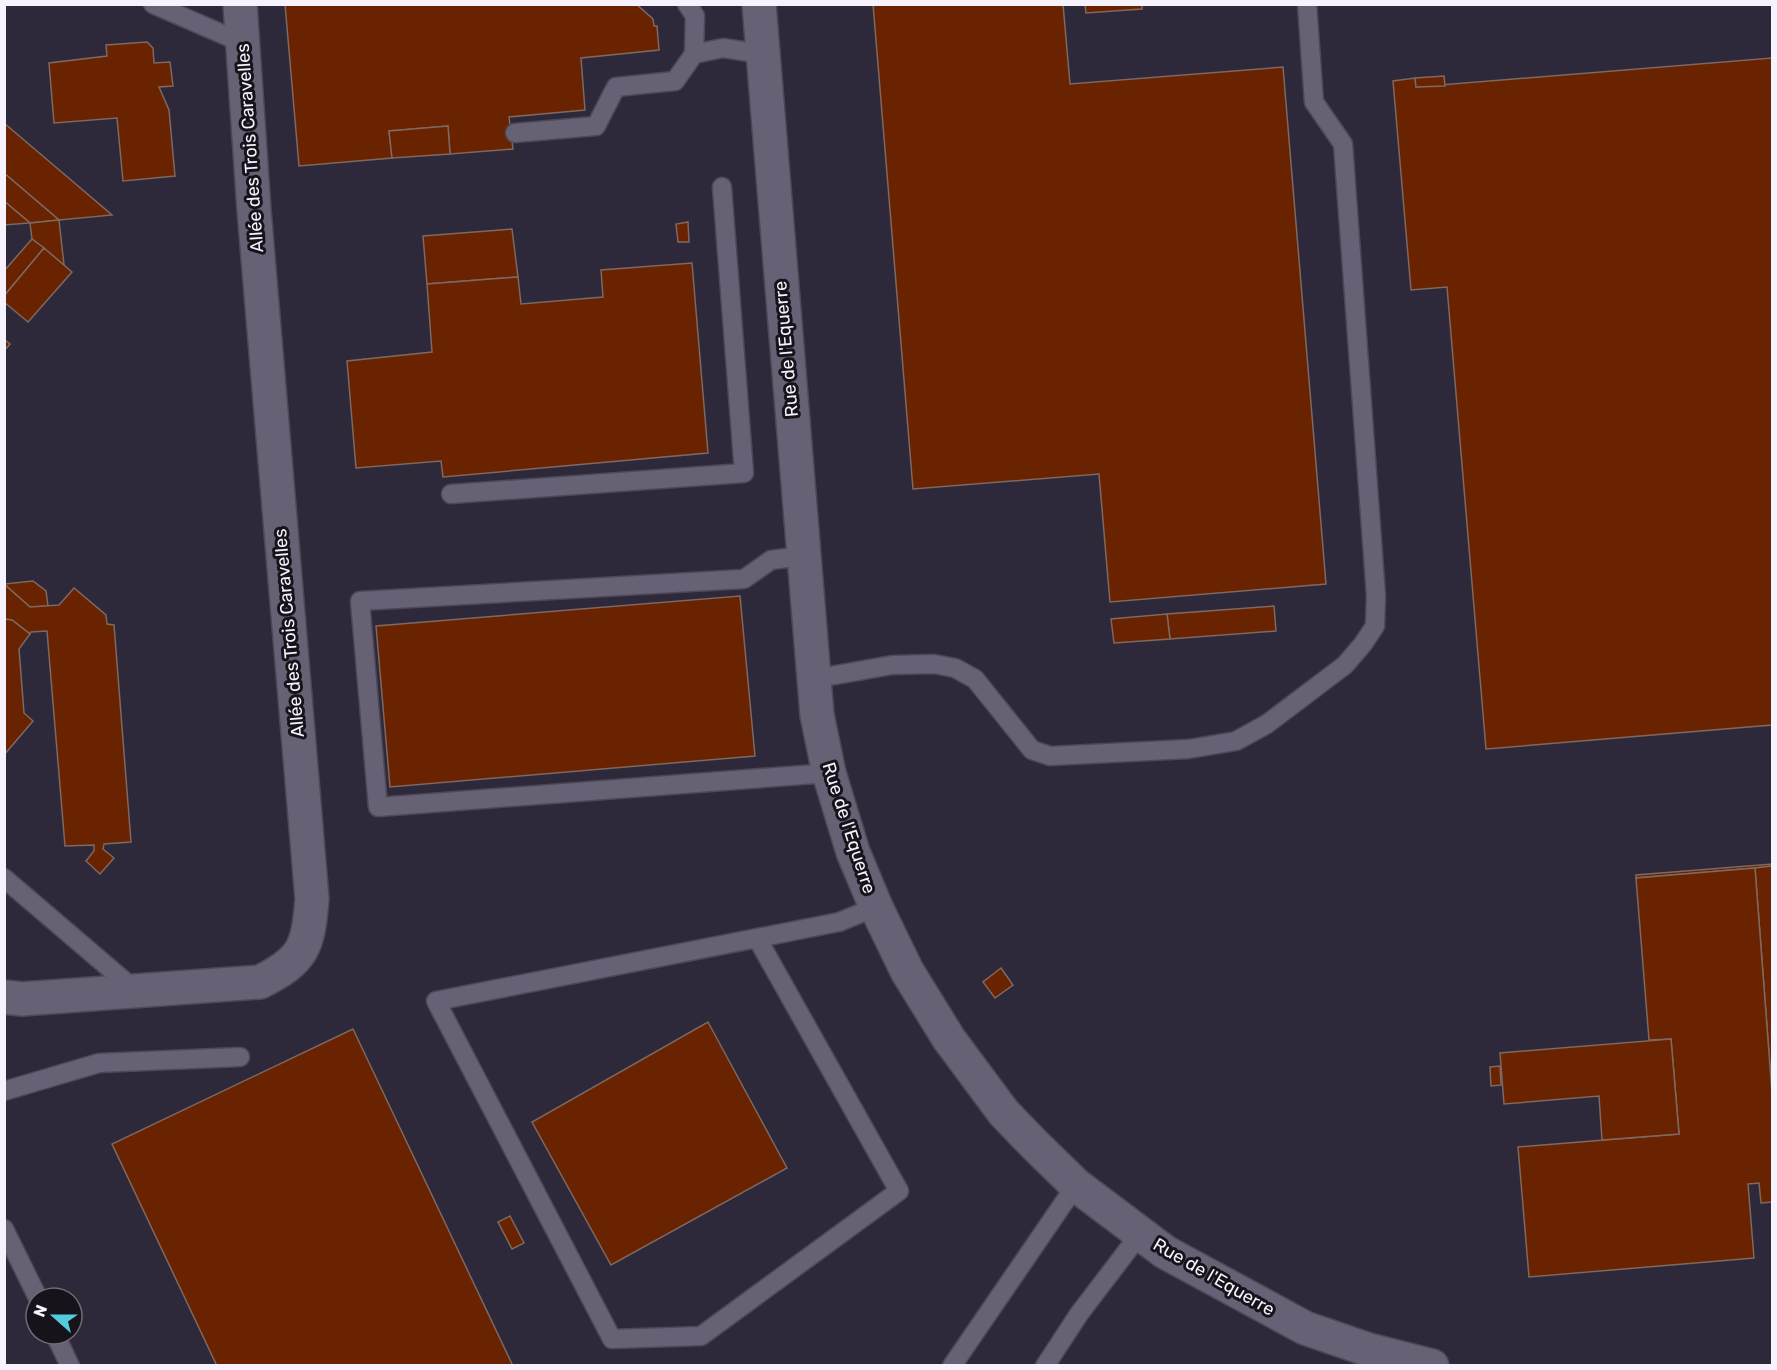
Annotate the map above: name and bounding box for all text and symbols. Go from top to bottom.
street label: Allée des Trois Caravelles [232,43,268,253]
street label: Rue de l'Equerre [769,280,803,418]
street label: Allée des Trois Caravelles [269,528,309,738]
street label: Rue de l'Equerre [817,760,881,896]
street label: Rue de l'Equerre [1149,1233,1279,1321]
north arrow [24,1286,84,1346]
text: N [30,1302,51,1320]

